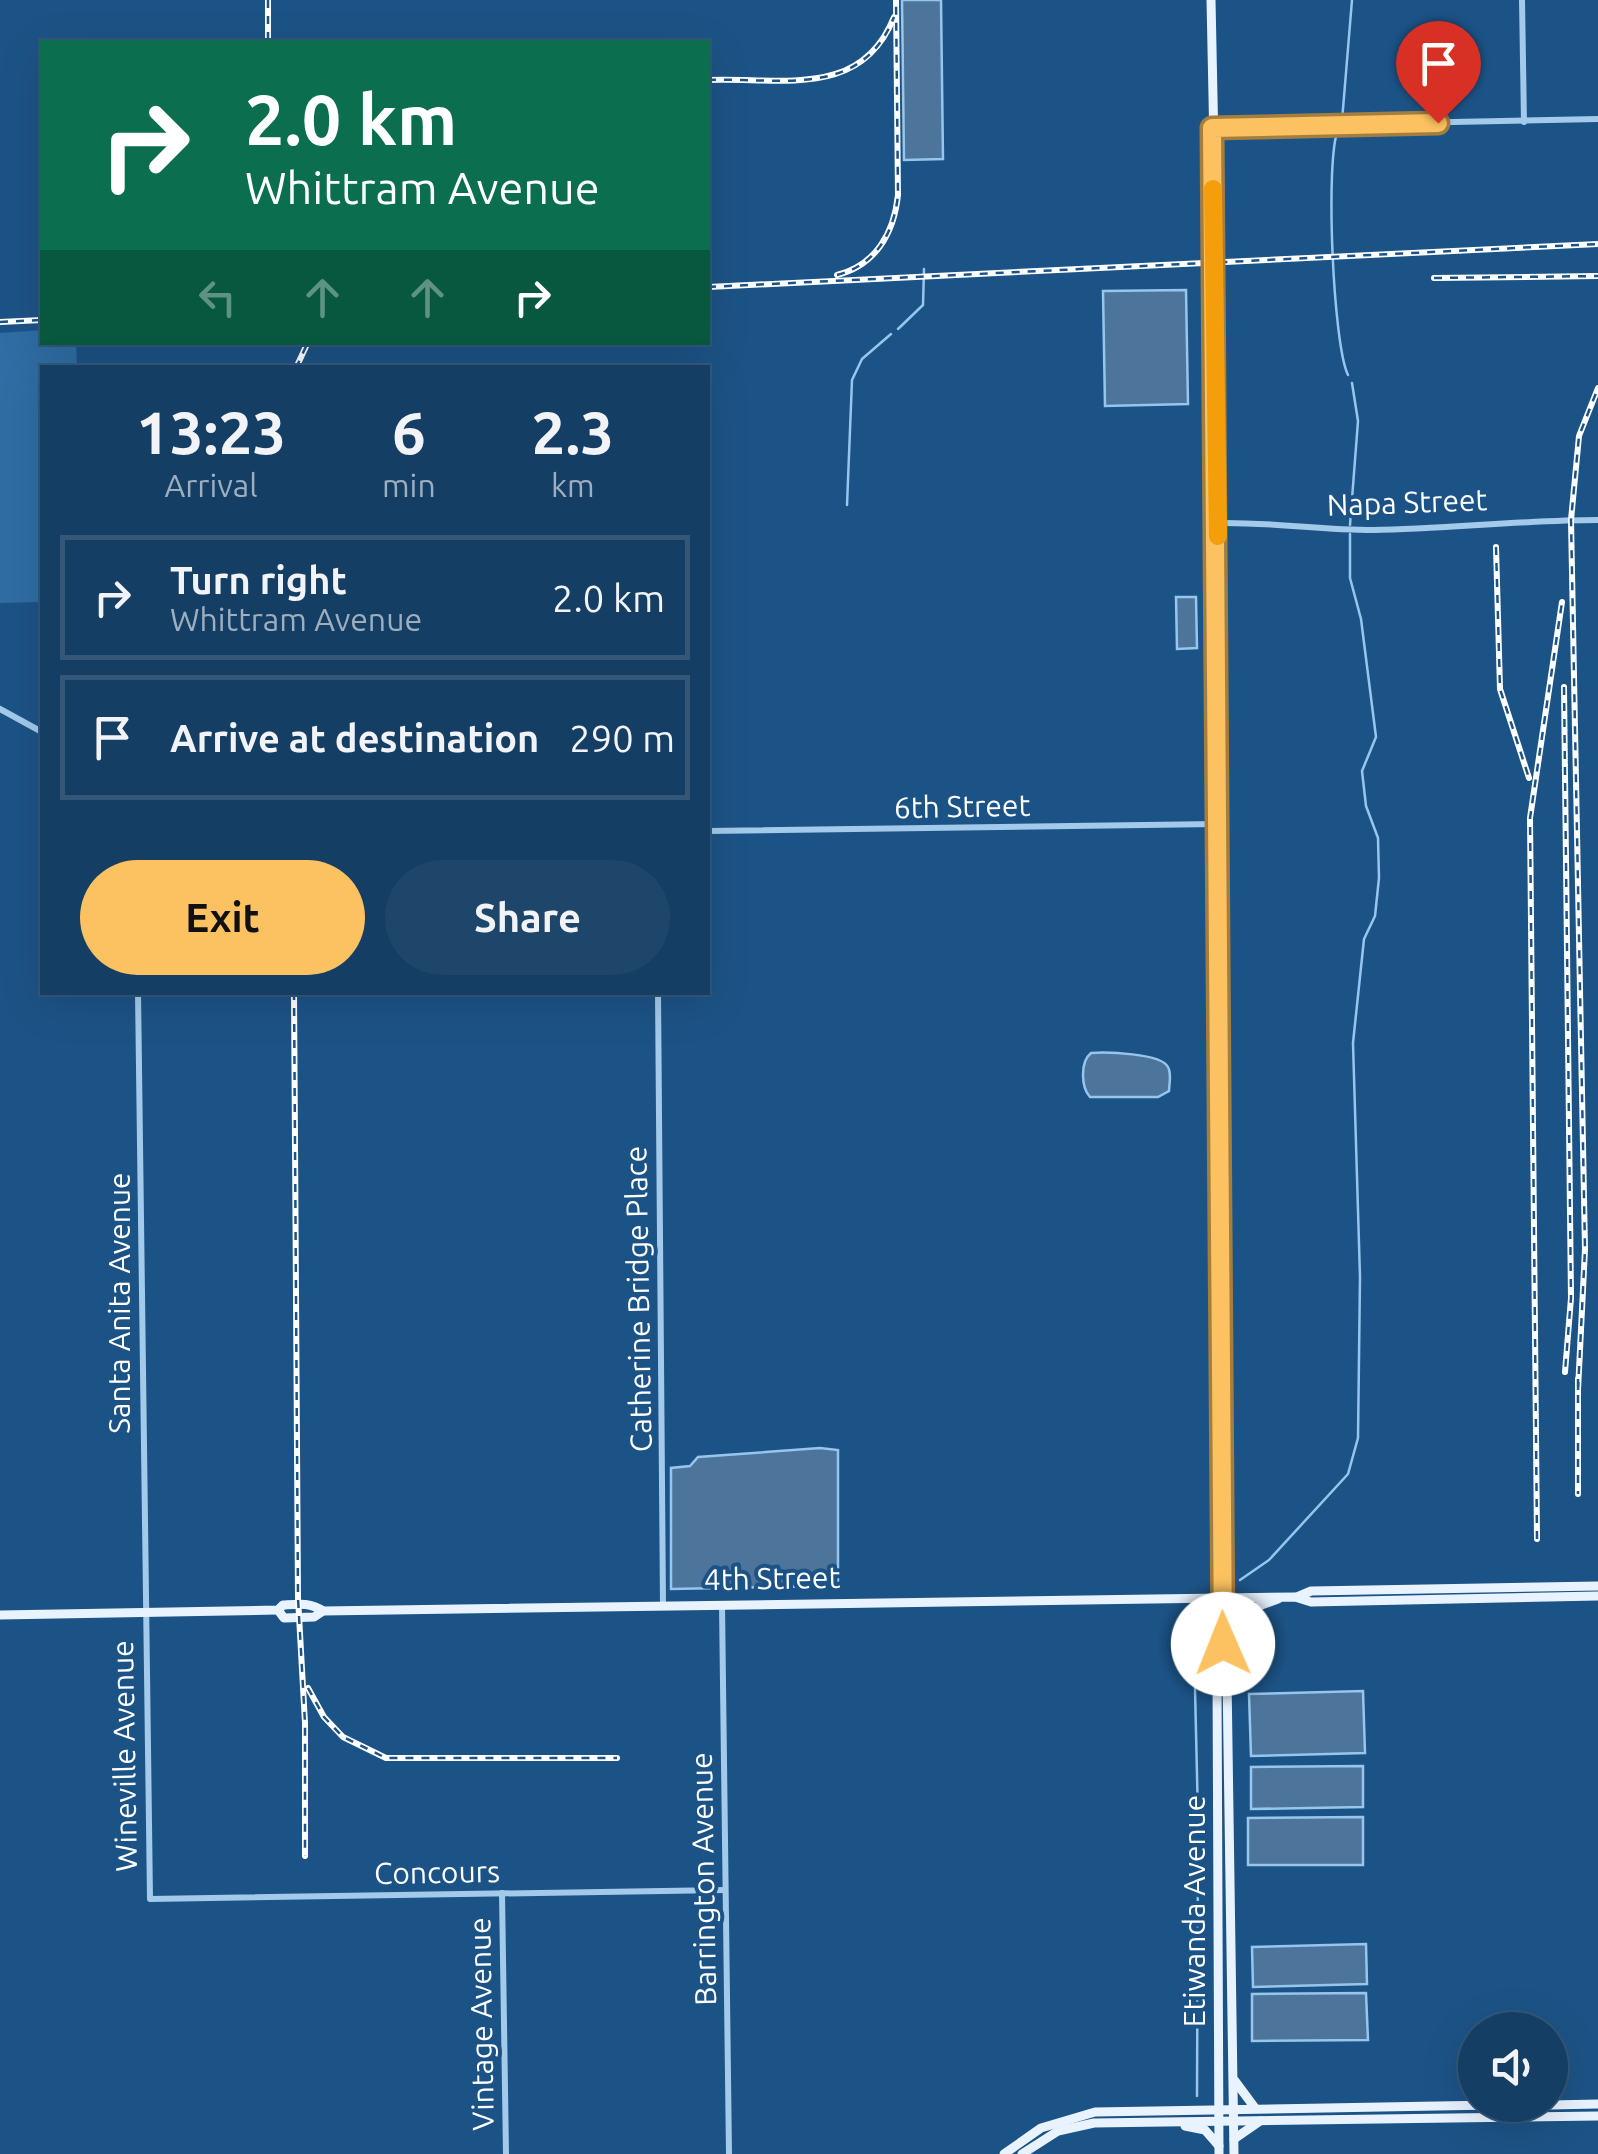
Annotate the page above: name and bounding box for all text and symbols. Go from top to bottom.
pin [1396,21,1481,124]
icon: arrive [1411,36,1466,91]
icon: right [80,80,210,210]
text: 2.0 km [245,80,457,158]
text: Whittram Avenue [245,162,599,213]
icon: left [190,270,245,325]
icon: ahead [295,270,350,325]
icon: ahead [400,270,455,325]
icon: right [505,270,560,325]
text: 13:23 [136,398,286,465]
text: 6 [392,398,426,465]
text: 2.3 [532,398,614,465]
text: Arrival [164,467,258,503]
text: min [382,467,436,503]
text: km [551,467,595,503]
street label: Napa Street [1326,482,1488,522]
text: Turn right [170,559,347,601]
icon: right [85,570,140,625]
text: 2.0 km [552,577,665,619]
text: Whittram Avenue [170,601,422,637]
icon: arrive [85,710,140,765]
text: Arrive at destination [170,717,539,759]
text: 290 m [569,717,675,759]
street label: 6th Street [893,788,1031,824]
button: Exit [80,860,365,975]
button: Share [385,860,670,975]
street label: Catherine Bridge Place [618,1146,658,1452]
street label: Santa Anita Avenue [102,1172,136,1434]
street label: 4th Street [703,1560,841,1596]
position arrow [1171,1592,1275,1696]
street label: Wineville Avenue [105,1640,143,1872]
street label: Barrington Avenue [684,1752,722,2006]
street label: Etiwanda Avenue [1177,1795,1211,2027]
street label: Concours [374,1854,500,1890]
street label: Vintage Avenue [462,1917,500,2131]
map controls [1458,2012,1568,2122]
button: sound [1458,2012,1568,2122]

